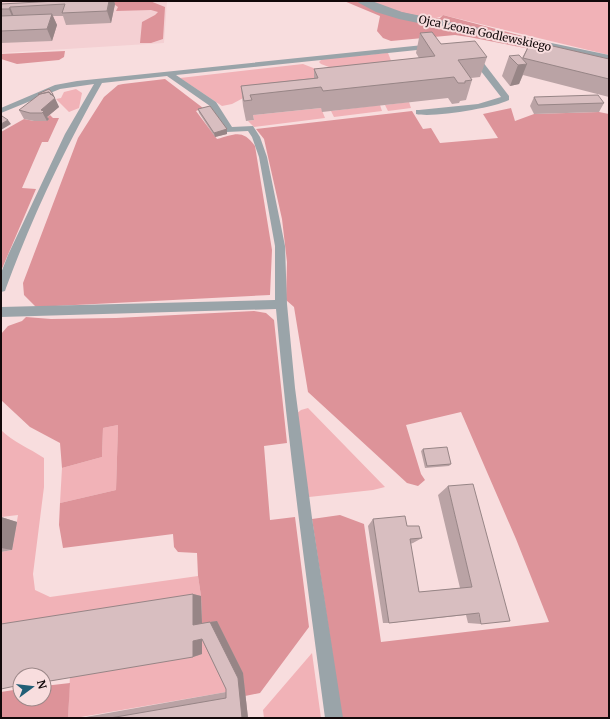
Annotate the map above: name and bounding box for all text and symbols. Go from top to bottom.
street label: Ojca Leona Godlewskiego [417,12,553,54]
north arrow [12,667,52,707]
text: N [34,678,50,691]

